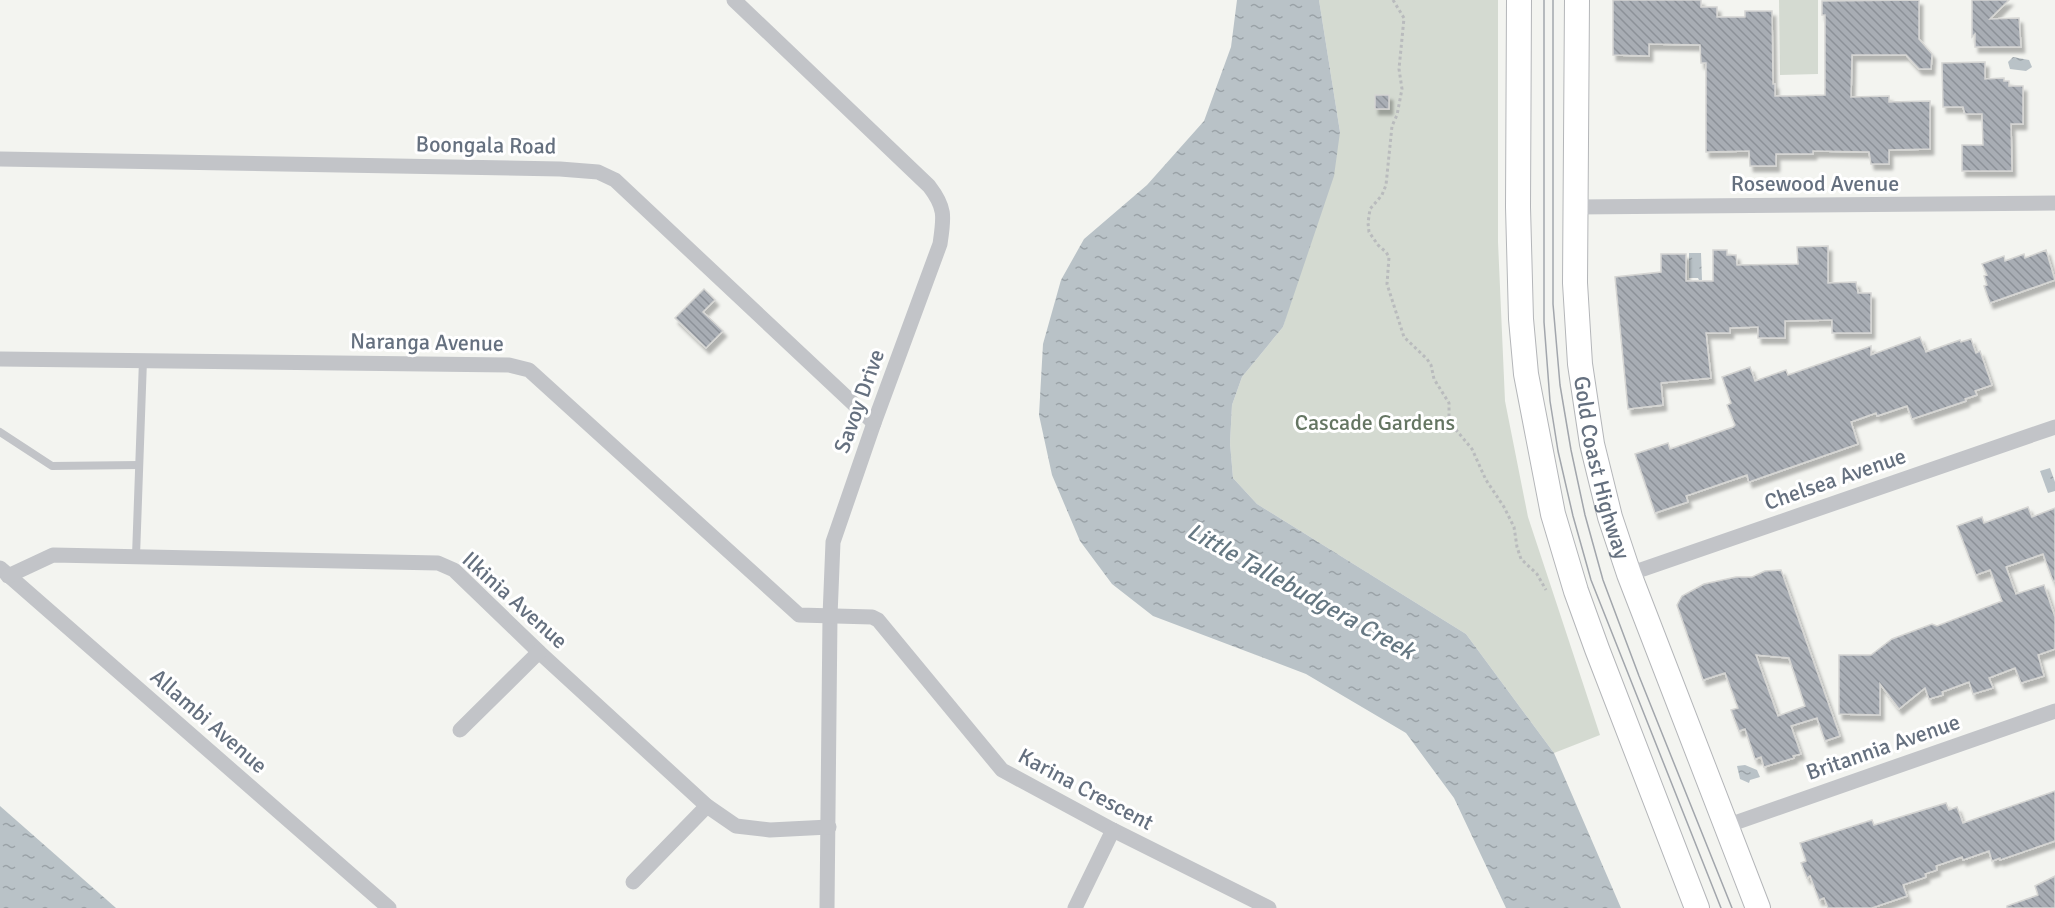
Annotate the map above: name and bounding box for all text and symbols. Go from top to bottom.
street label: Boongala Road [416,130,556,160]
street label: Rosewood Avenue [1731,170,1899,197]
street label: Naranga Avenue [350,327,504,357]
street label: Savoy Drive [828,346,890,456]
street label: Gold Coast Highway [1568,374,1637,563]
park label: Cascade Gardens [1295,409,1455,436]
street label: Chelsea Avenue [1761,442,1909,516]
water label: Little Tallebudgera Creek [1182,516,1422,667]
street label: Ilkinia Avenue [457,546,573,654]
street label: Allambi Avenue [145,663,273,779]
street label: Britannia Avenue [1803,708,1963,786]
street label: Karina Crescent [1014,742,1159,836]

